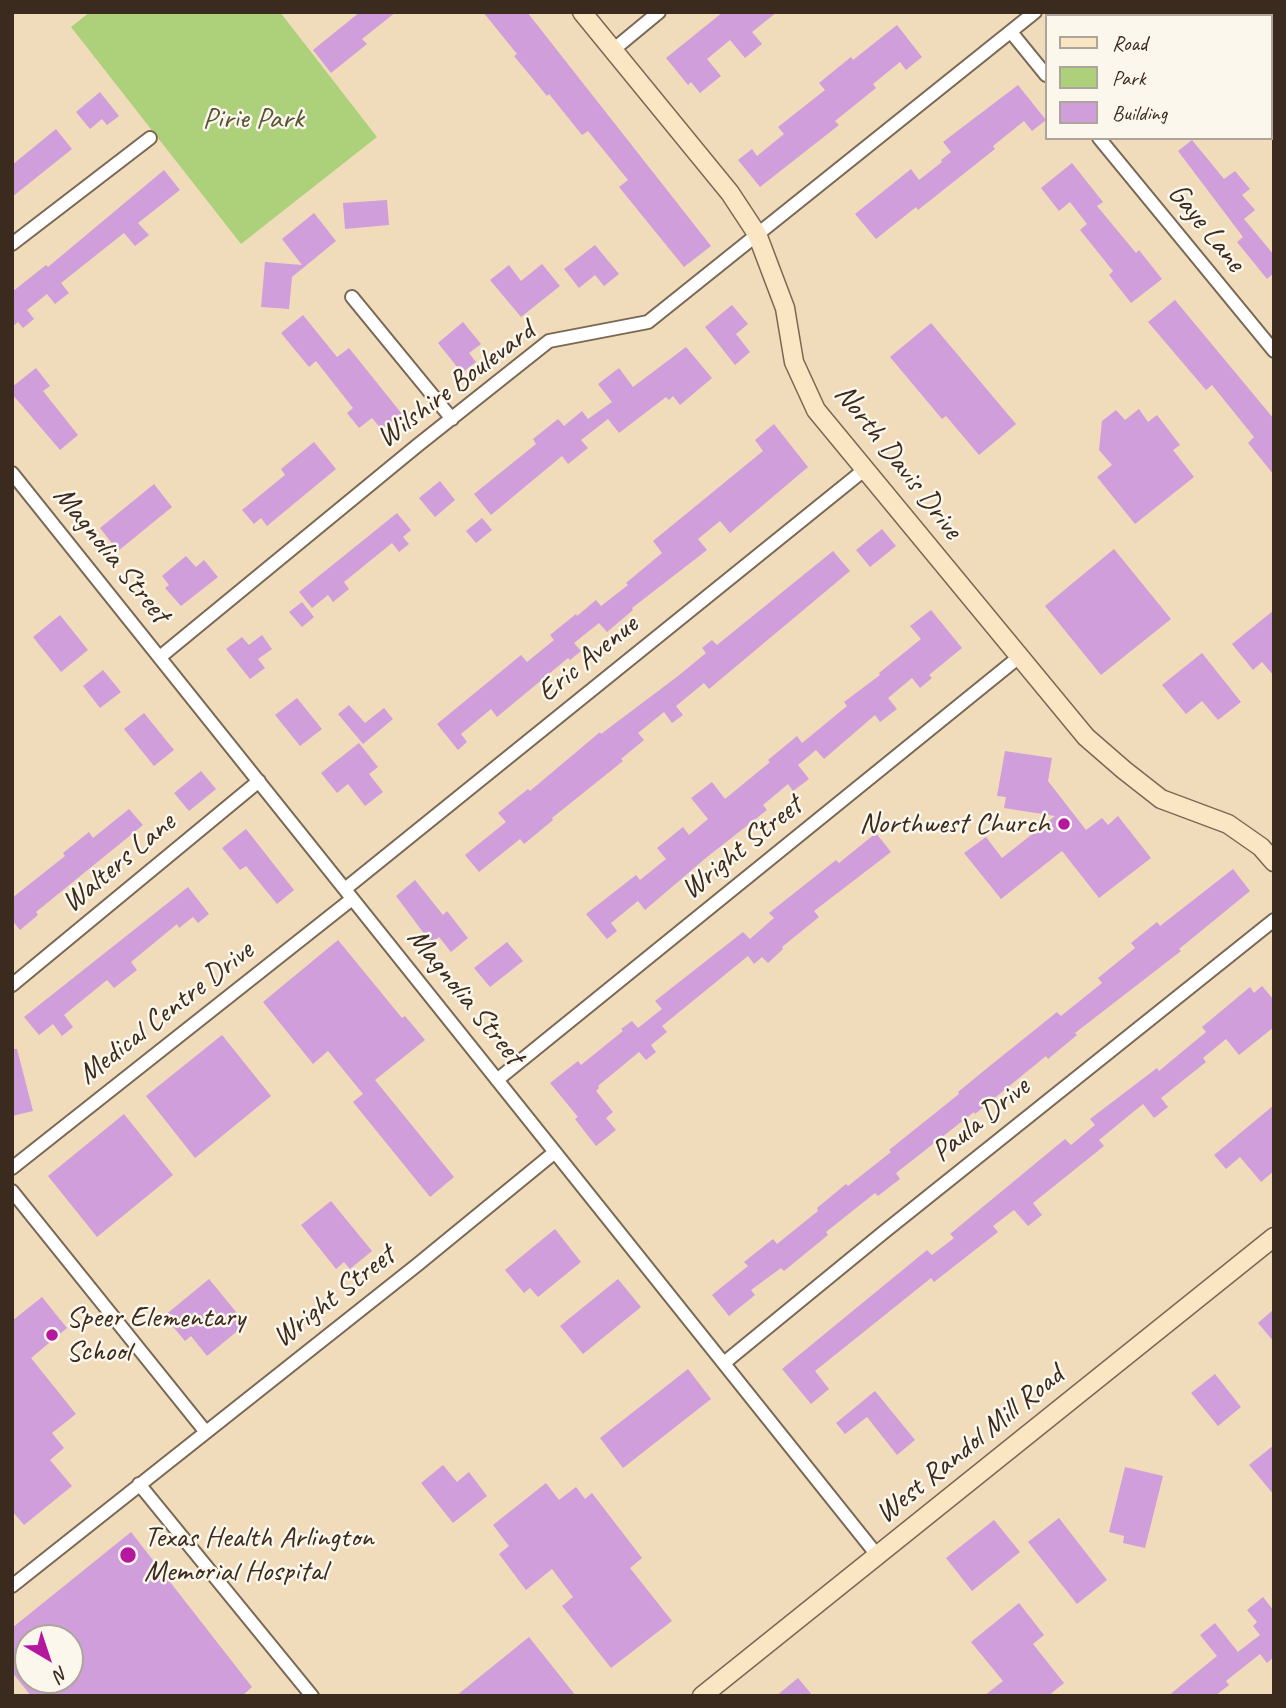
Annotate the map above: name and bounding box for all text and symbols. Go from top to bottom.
legend [1044,14,1272,140]
text: Road [1112,30,1147,56]
text: Park [1112,65,1145,91]
text: Building [1112,100,1167,126]
park label: Pirie Park [203,101,303,137]
street label: Gaye Lane [1159,176,1253,280]
street label: Wilshire Boulevard [370,314,542,456]
street label: North Davis Drive [826,377,970,547]
street label: Magnolia Street [45,479,177,631]
street label: Eric Avenue [530,608,646,710]
street label: Wright Street [674,788,810,908]
street label: Walters Lane [55,805,183,921]
place label: Northwest Church [859,806,1050,842]
marker: Northwest Church [1056,816,1072,832]
street label: Magnolia Street [399,921,531,1073]
street label: Medical Centre Drive [71,933,261,1093]
street label: Paula Drive [925,1070,1037,1170]
street label: Wright Street [266,1238,402,1356]
place label: Speer Elementary School [66,1300,245,1370]
marker: Speer Elementary School [44,1327,60,1343]
street label: West Randol Mill Road [869,1358,1071,1532]
place label: Texas Health Arlington Memorial Hospital [144,1520,374,1590]
marker: Texas Health Arlington Memorial Hospital [118,1545,138,1565]
north arrow [14,1624,84,1694]
text: N [49,1661,73,1687]

